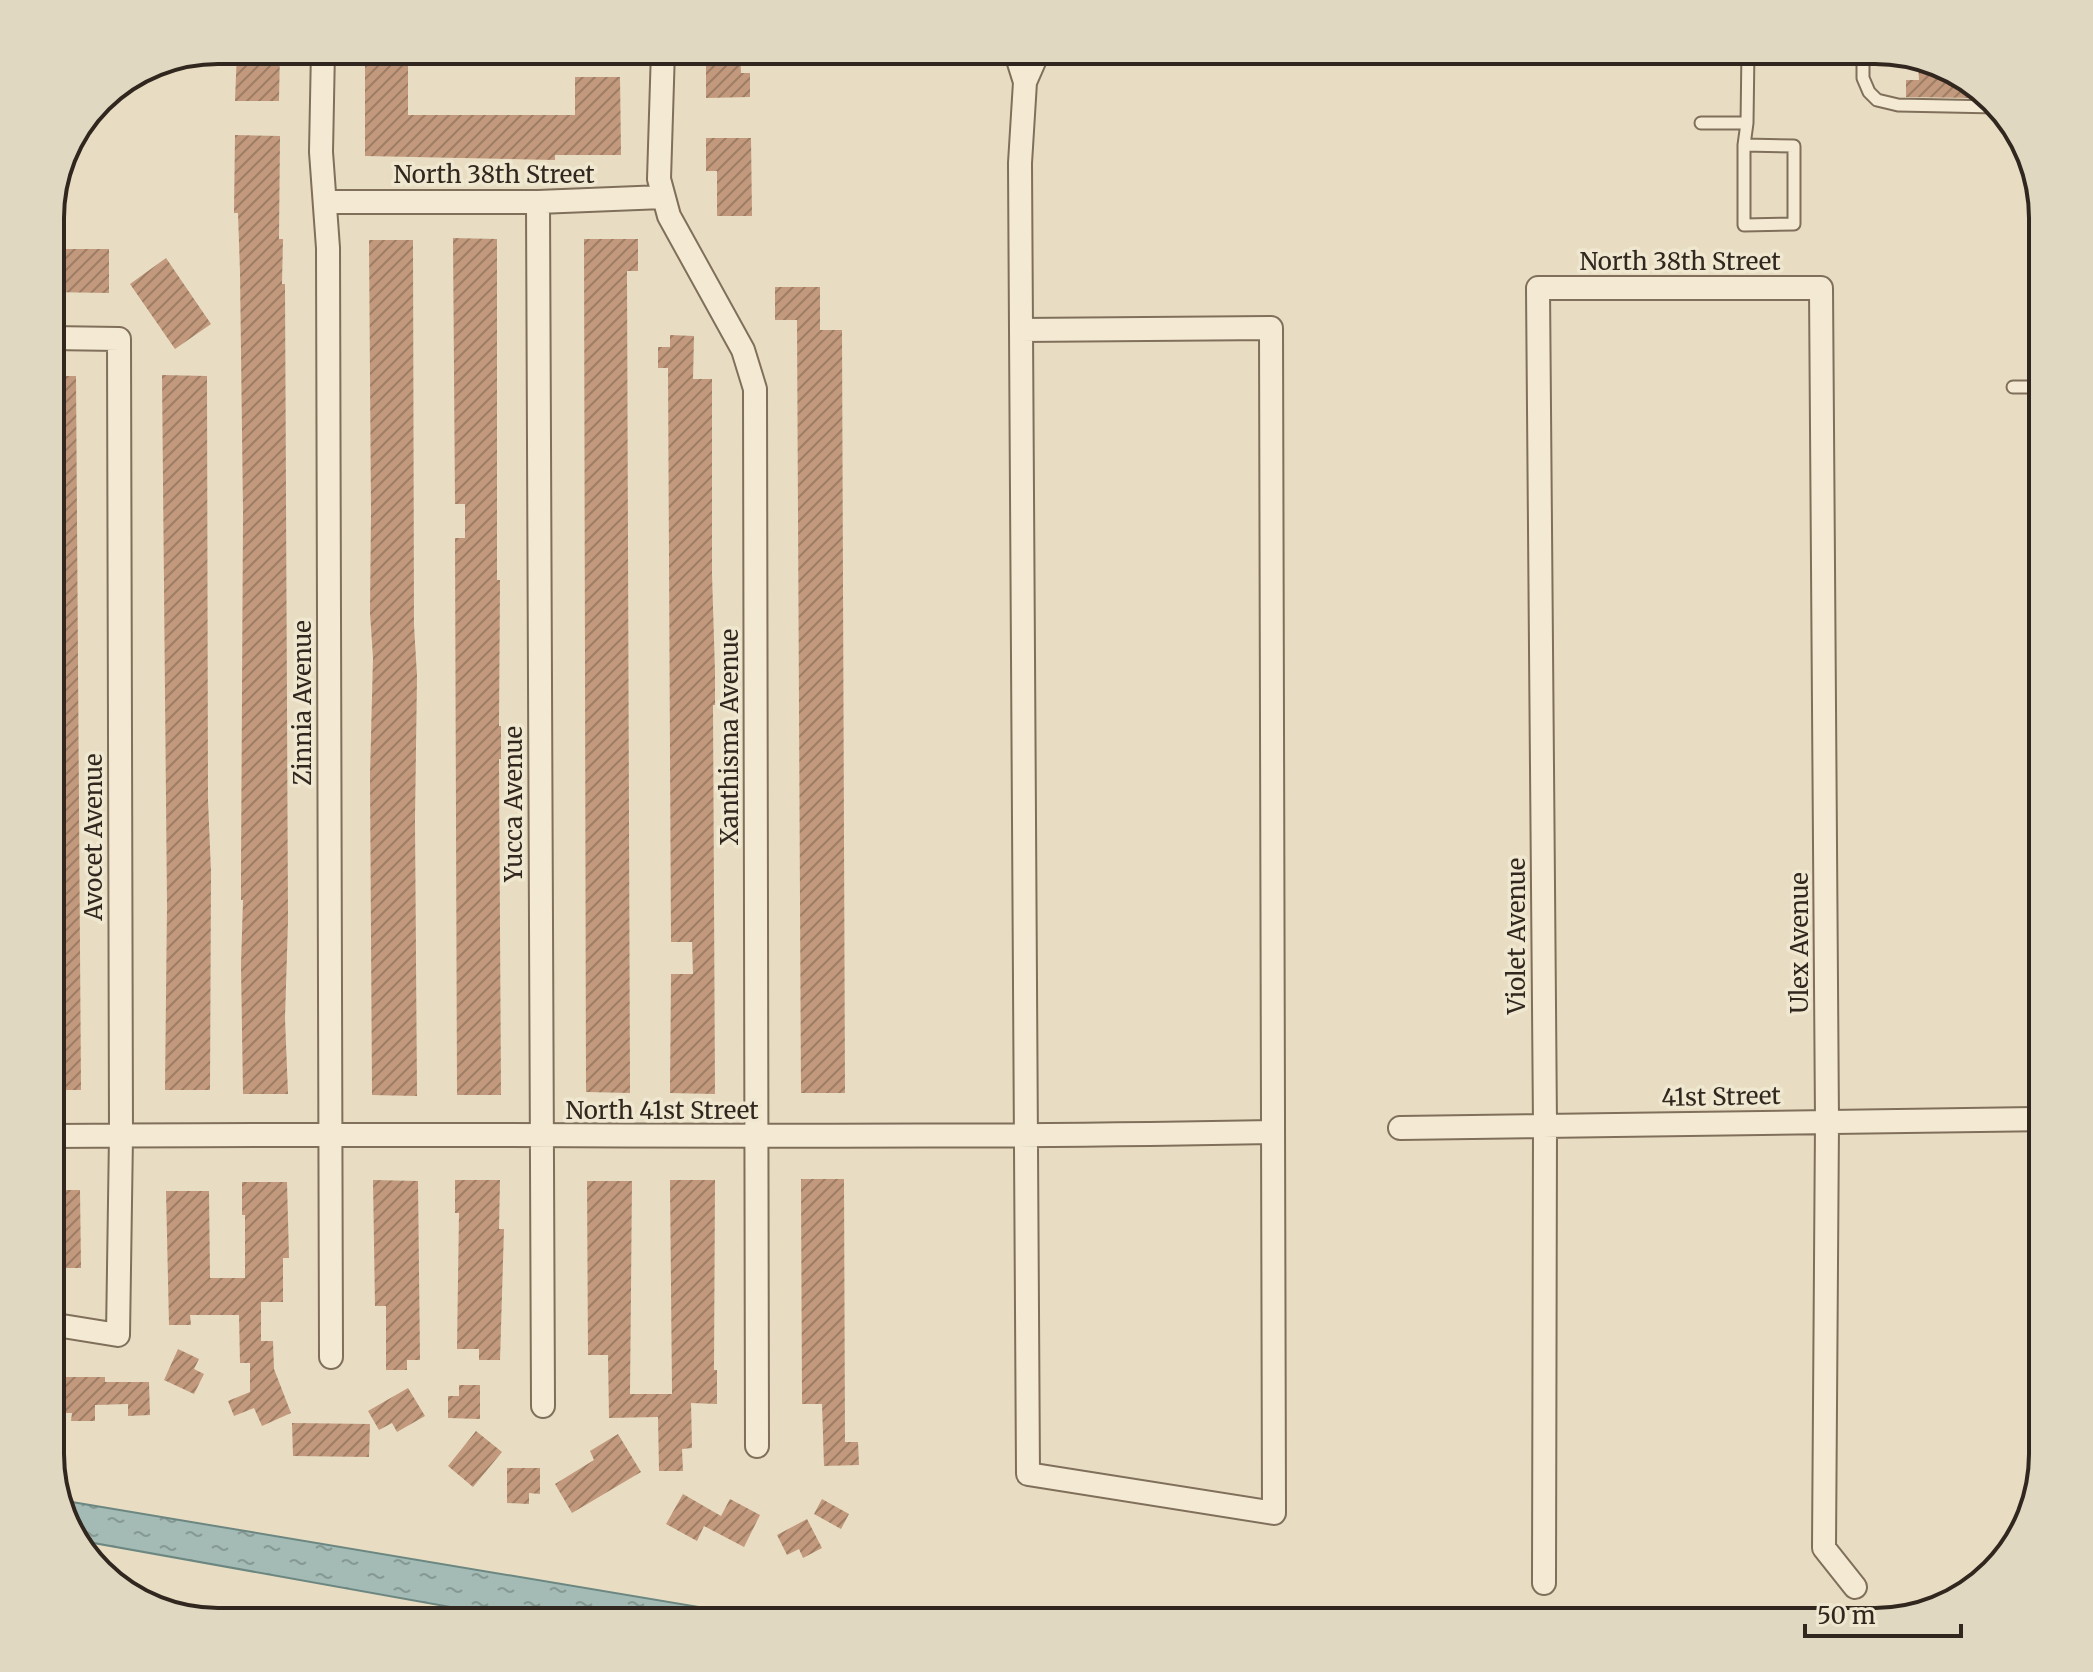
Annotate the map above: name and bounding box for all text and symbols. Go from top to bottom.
street label: North 38th Street [393,159,595,190]
street label: North 38th Street [1579,246,1781,277]
street label: Zinnia Avenue [287,620,318,786]
street label: Xanthisma Avenue [714,629,745,845]
street label: Yucca Avenue [498,726,529,883]
street label: Avocet Avenue [78,753,109,922]
street label: Violet Avenue [1501,858,1532,1015]
street label: Ulex Avenue [1784,872,1815,1014]
street label: 41st Street [1661,1080,1782,1113]
street label: North 41st Street [565,1095,759,1126]
scale bar [1805,1588,1961,1638]
text: 50 m [1817,1600,1876,1631]

